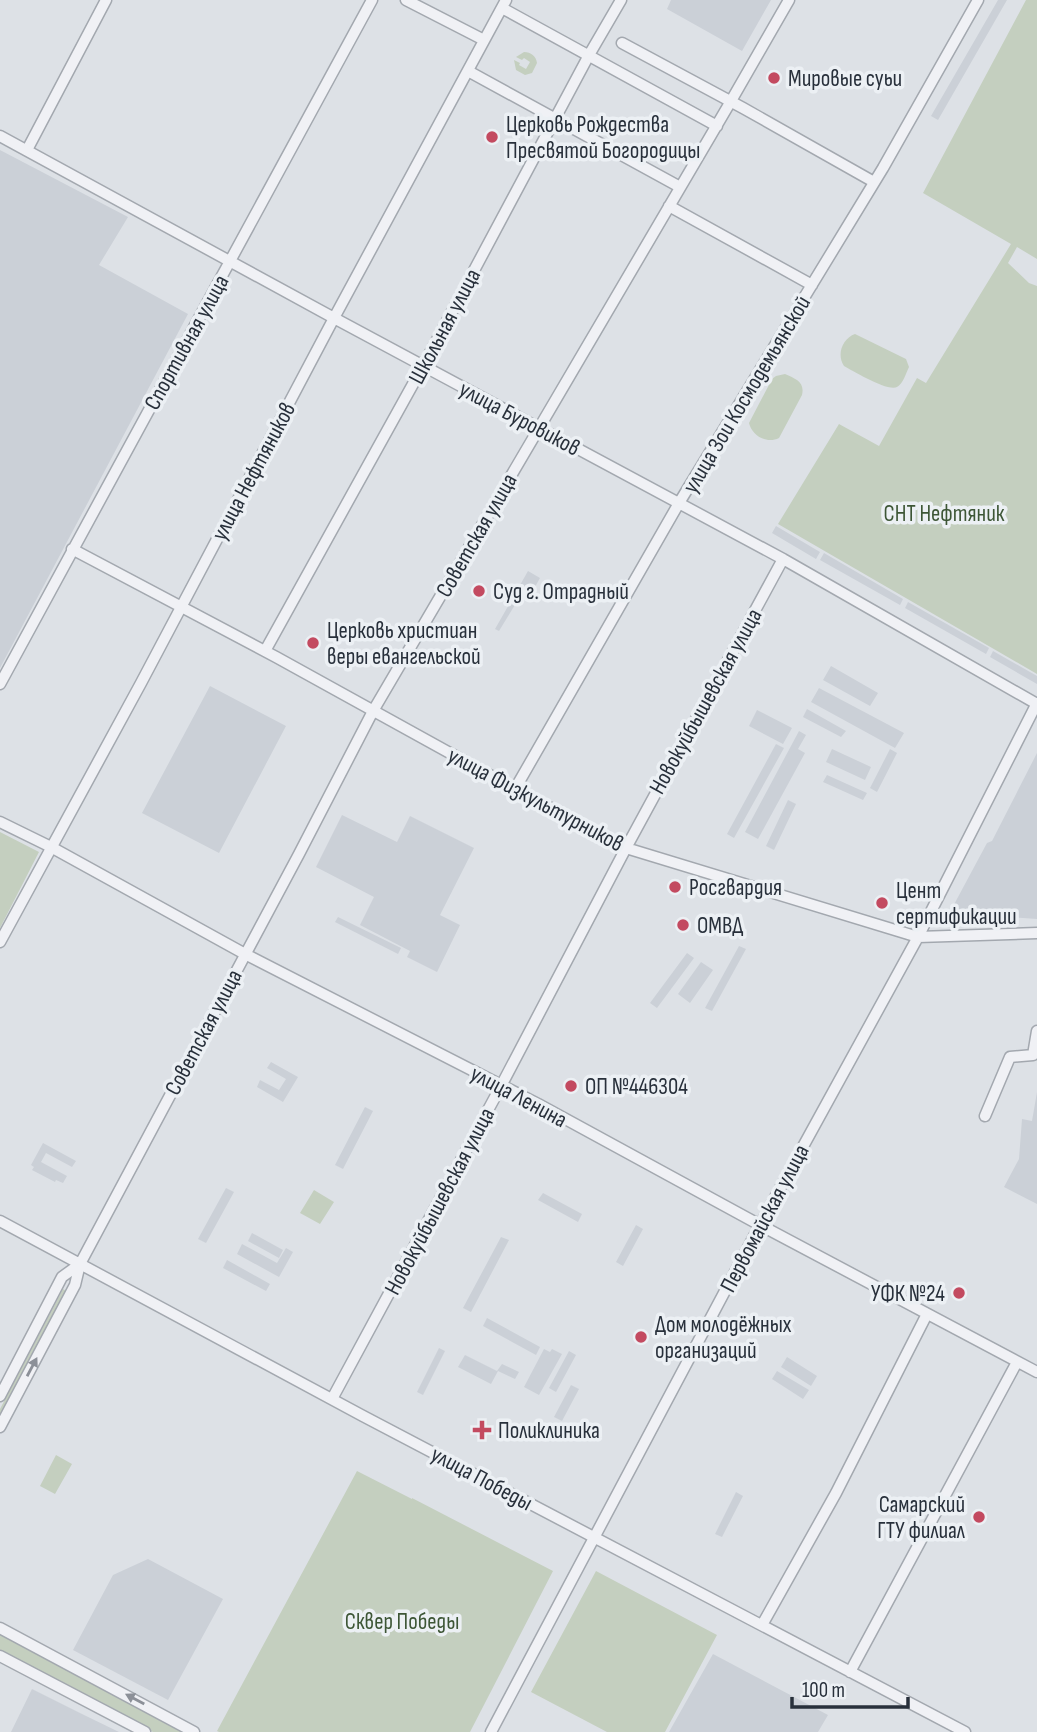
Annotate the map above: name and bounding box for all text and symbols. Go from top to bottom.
place label: Мировые суьи [788,65,902,93]
marker: Мировые суьи [766,70,782,86]
place label: Церковь Рождества Пресвятой Богородицы [506,111,700,165]
marker: Церковь Рождества Пресвятой Богородицы [484,129,500,145]
street label: Школьная улица [403,264,487,389]
street label: Спортивная улица [138,270,235,415]
street label: улица Зои Космодемьянской [677,291,817,498]
street label: улица Буровиков [454,375,585,462]
street label: улица Нефтяников [206,398,302,545]
street label: Советская улица [430,469,524,602]
park label: СНТ Нефтяник [884,500,1005,528]
place label: Суд г. Отрадный [493,578,629,606]
marker: Суд г. Отрадный [471,583,487,599]
street label: Новокуйбышевская улица [643,604,768,799]
place label: Церковь христиан веры евангельской [327,617,481,671]
marker: Церковь христиан веры евангельской [305,635,321,651]
street label: улица Физкультурников [443,742,628,858]
place label: Росгвардия [689,874,782,902]
place label: Цент сертификации [896,877,1017,931]
marker: Росгвардия [667,879,683,895]
marker: Цент сертификации [874,895,890,911]
place label: ОМВД [697,912,743,940]
marker: ОМВД [675,917,691,933]
street label: Советская улица [159,965,249,1100]
street label: улица Ленина [465,1060,572,1134]
place label: ОП №446304 [585,1073,688,1101]
marker: ОП №446304 [563,1078,579,1094]
street label: Новокуйбышевская улица [379,1103,501,1300]
street label: Первомайская улица [714,1140,816,1297]
place label: УФК №24 [871,1280,945,1308]
marker: УФК №24 [951,1285,967,1301]
place label: Дом молодёжных организаций [655,1311,792,1365]
marker: Дом молодёжных организаций [633,1329,649,1345]
one-way arrow [26,1357,38,1377]
place label: Поликлиника [498,1417,600,1445]
marker: Поликлиника [472,1420,492,1440]
street label: улица Победы [426,1440,537,1517]
place label: Самарский ГТУ филиал [877,1491,966,1545]
marker: Самарский ГТУ филиал [971,1509,987,1525]
park label: Сквер Победы [345,1608,459,1636]
scale bar [792,1666,908,1710]
text: 100 m [802,1678,845,1703]
one-way arrow [124,1694,144,1706]

